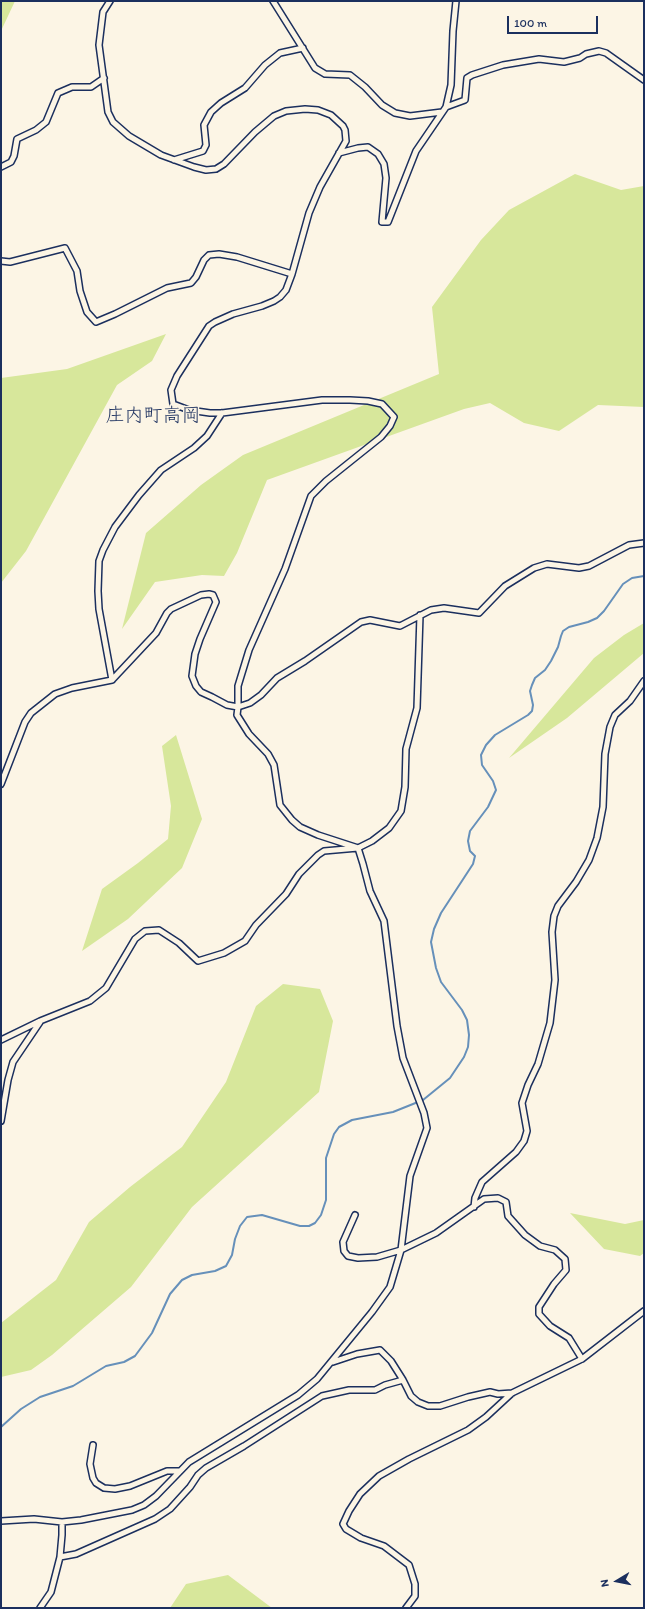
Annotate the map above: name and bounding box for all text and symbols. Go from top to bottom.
scale bar [509,8,600,34]
text: 100 m [514,16,547,30]
district label: 庄内町高岡 [106,405,200,427]
north arrow [597,1561,637,1601]
text: N [598,1578,612,1588]

